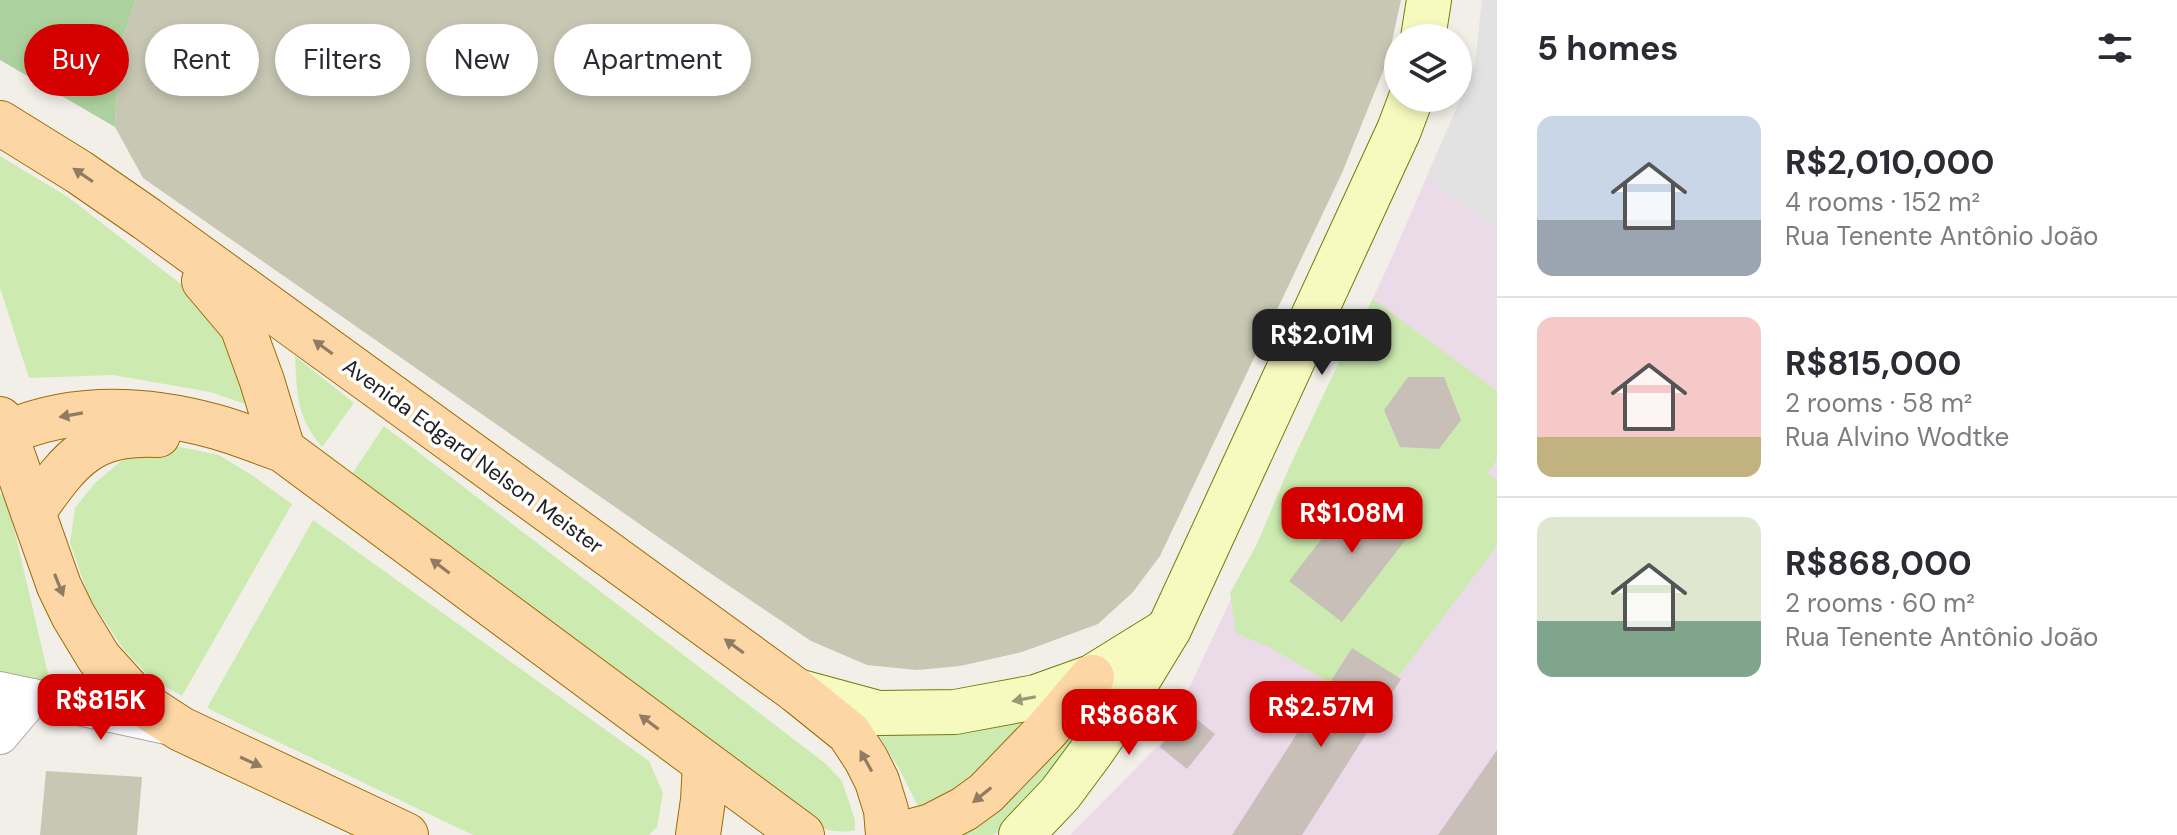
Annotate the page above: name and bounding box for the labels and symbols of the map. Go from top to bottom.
one-way arrow [73,168,94,183]
pin: R$2.01M [1248,309,1396,377]
one-way arrow [312,340,333,355]
street label: Avenida Edgard Nelson Meister [337,352,609,560]
one-way arrow [58,409,83,421]
pin: R$1.08M [1278,487,1426,555]
one-way arrow [430,559,451,575]
one-way arrow [53,574,66,597]
one-way arrow [724,638,744,654]
pin: R$815K [36,674,166,742]
pin: R$2.57M [1247,681,1395,749]
pin: R$868K [1064,689,1194,757]
one-way arrow [1011,693,1036,706]
one-way arrow [638,714,660,730]
one-way arrow [859,750,873,772]
one-way arrow [240,755,263,769]
one-way arrow [972,786,992,803]

